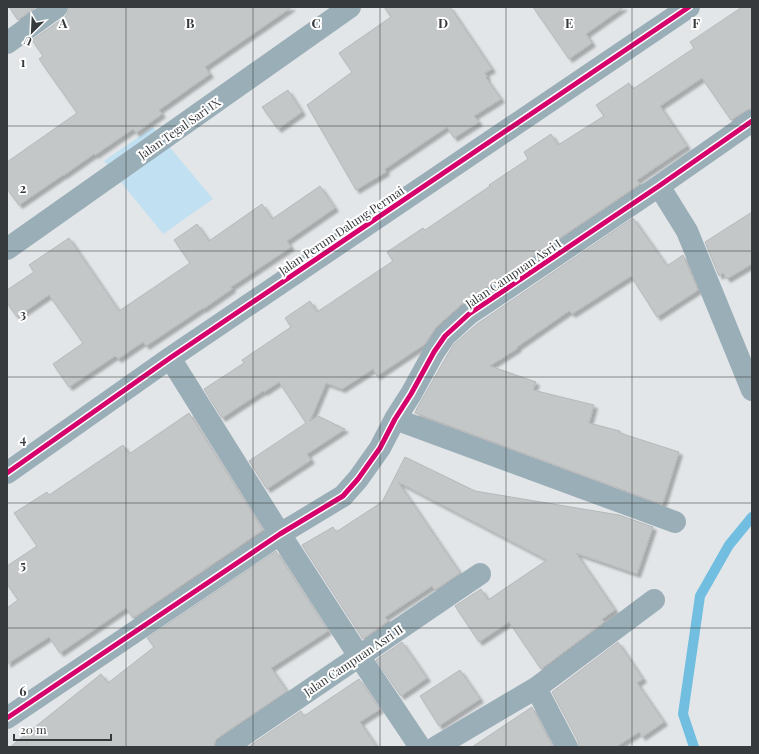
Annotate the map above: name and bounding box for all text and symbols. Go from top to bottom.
north arrow [12,12,52,52]
text: A [58,14,68,31]
text: B [186,14,195,31]
text: C [311,14,321,31]
text: D [438,14,448,31]
text: E [565,14,573,31]
text: F [692,14,700,31]
text: U [21,33,34,50]
text: 1 [21,53,26,70]
street label: Jalan Tegal Sari IX [134,94,223,163]
text: 2 [20,179,27,196]
street label: Jalan Perum Dalung Permai [274,182,407,279]
street label: Jalan Campuan Asri I [461,235,564,312]
text: 3 [20,305,26,322]
text: 4 [20,430,27,447]
text: 5 [20,556,26,573]
street label: Jalan Campuan Asri II [299,621,406,700]
text: 6 [19,682,27,699]
scale bar [14,716,111,742]
text: 20 m [20,721,47,737]

